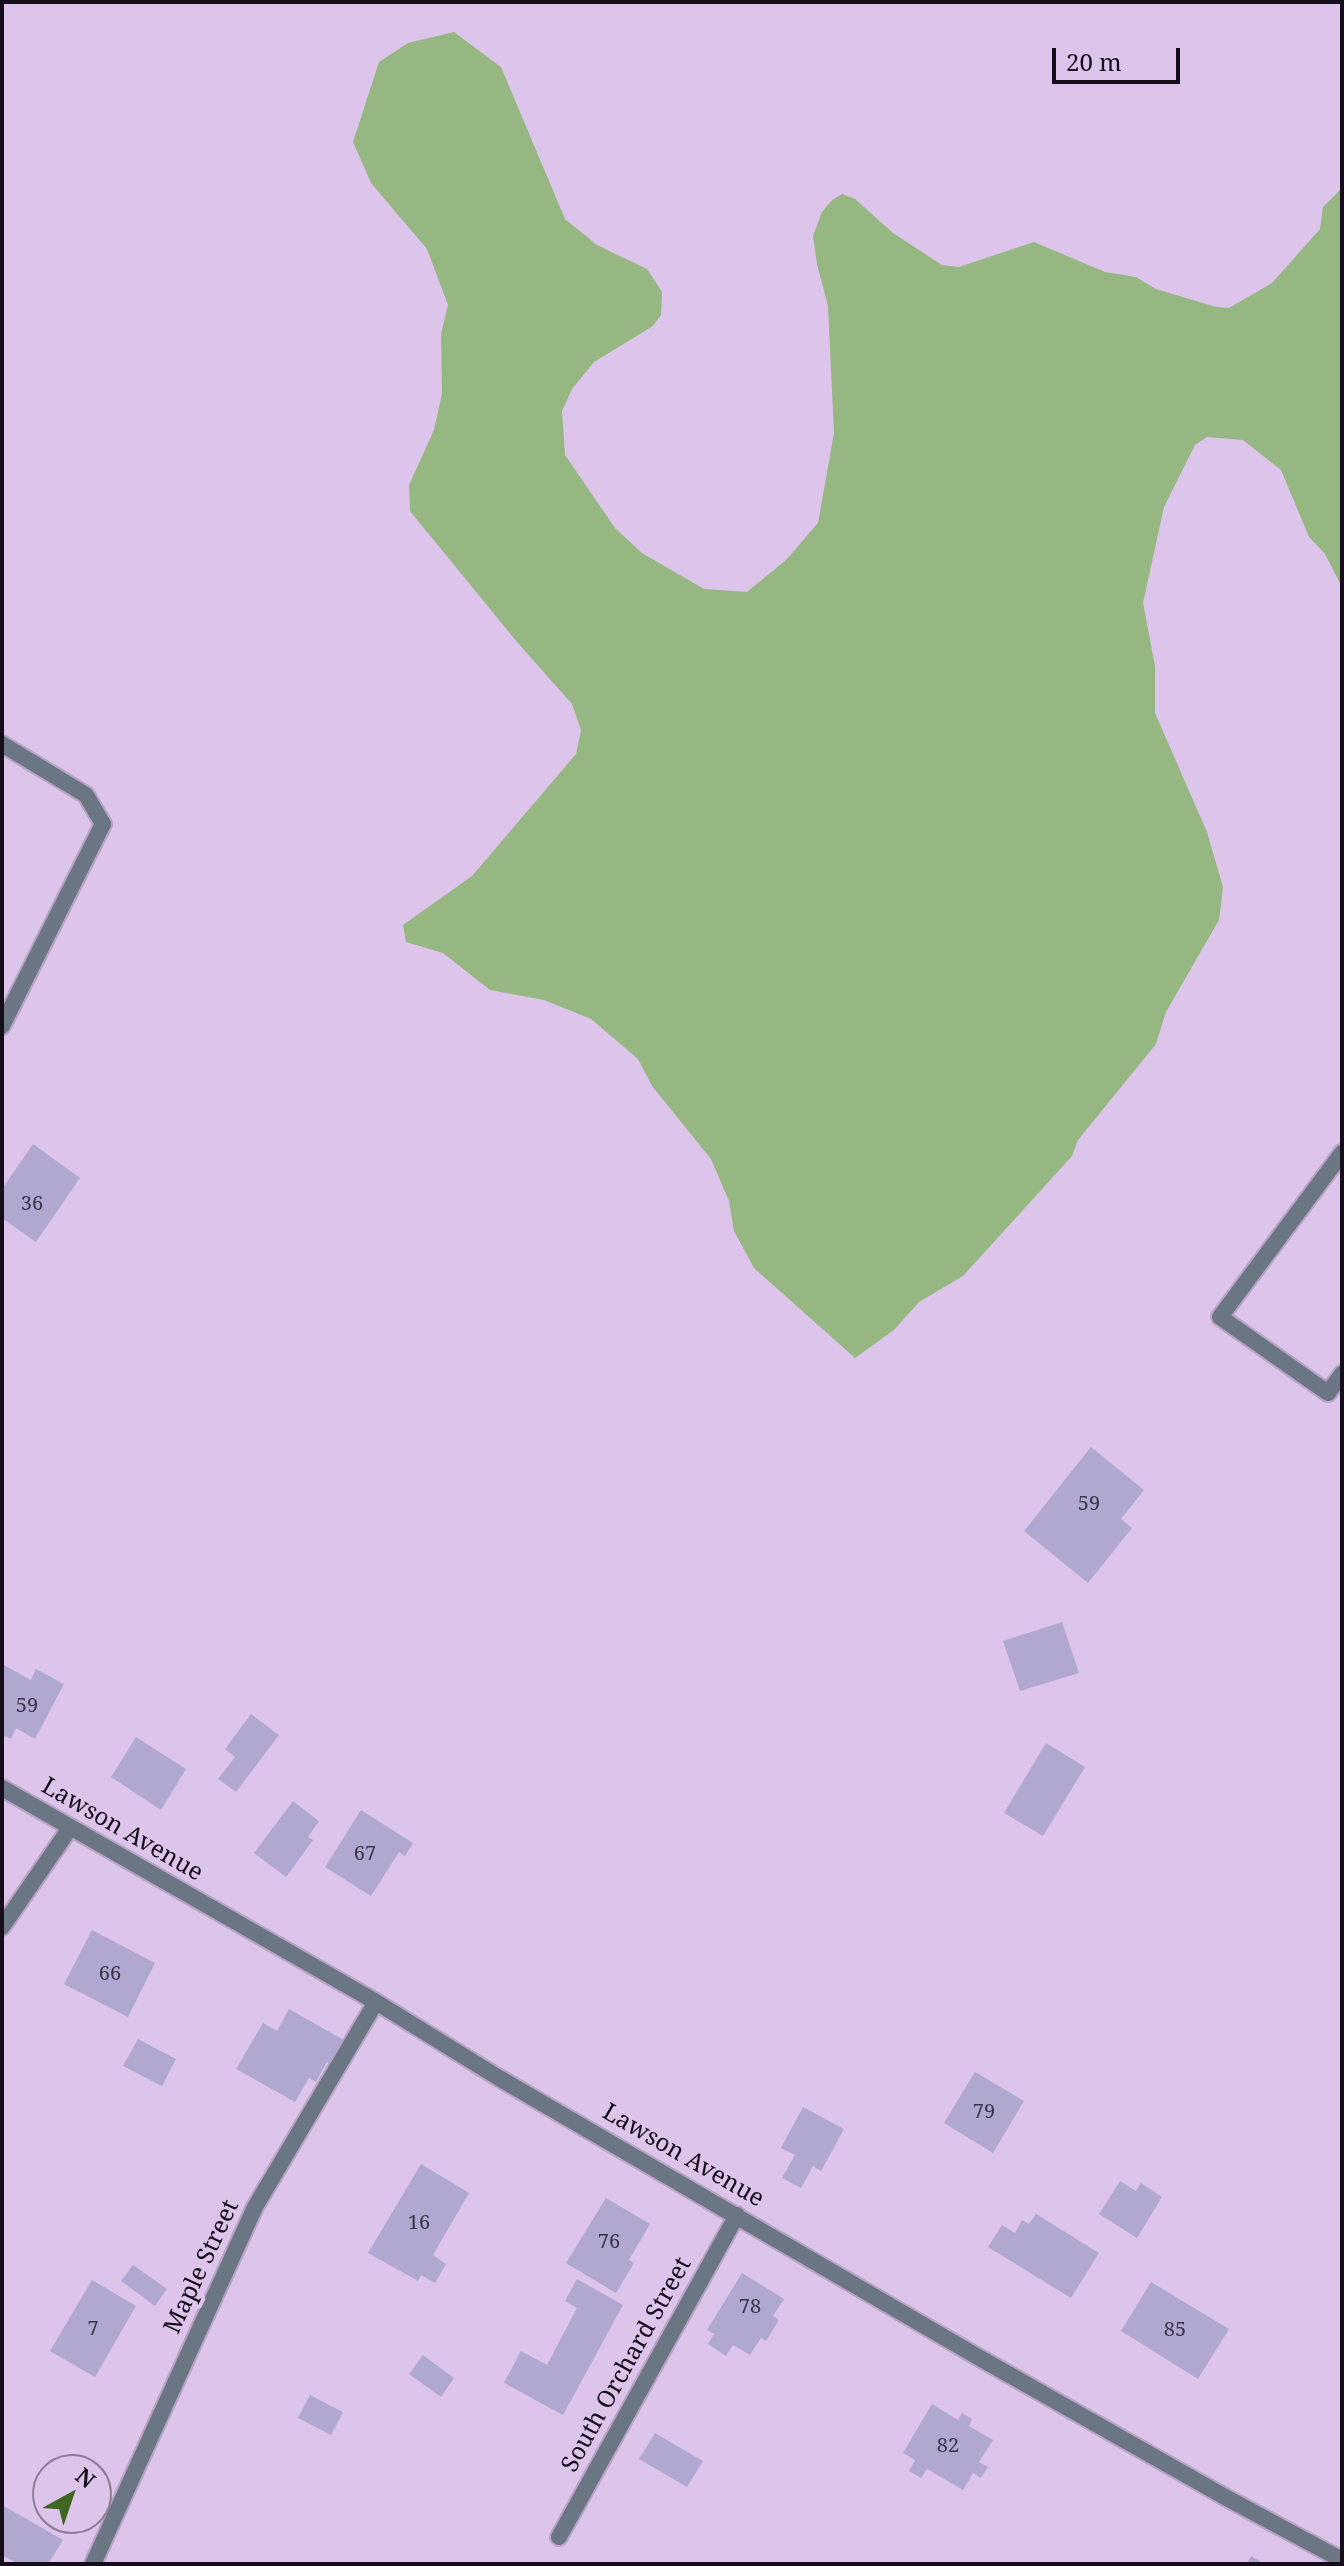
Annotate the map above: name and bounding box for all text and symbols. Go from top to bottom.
scale bar [1056,32,1184,82]
text: 20 m [1066,45,1122,78]
house number: 36 [21,1192,43,1216]
house number: 59 [1078,1492,1100,1516]
house number: 59 [16,1694,38,1718]
street label: Lawson Avenue [36,1772,208,1888]
house number: 67 [354,1842,376,1866]
house number: 66 [99,1962,121,1986]
street label: Lawson Avenue [597,2098,769,2214]
house number: 79 [973,2100,995,2124]
street label: Maple Street [158,2196,246,2338]
house number: 16 [408,2211,430,2235]
house number: 76 [598,2230,620,2254]
street label: South Orchard Street [556,2253,698,2477]
house number: 78 [739,2295,761,2319]
house number: 7 [87,2317,99,2341]
house number: 85 [1164,2318,1186,2342]
house number: 82 [937,2434,959,2458]
north arrow [32,2454,112,2534]
text: N [70,2460,102,2494]

